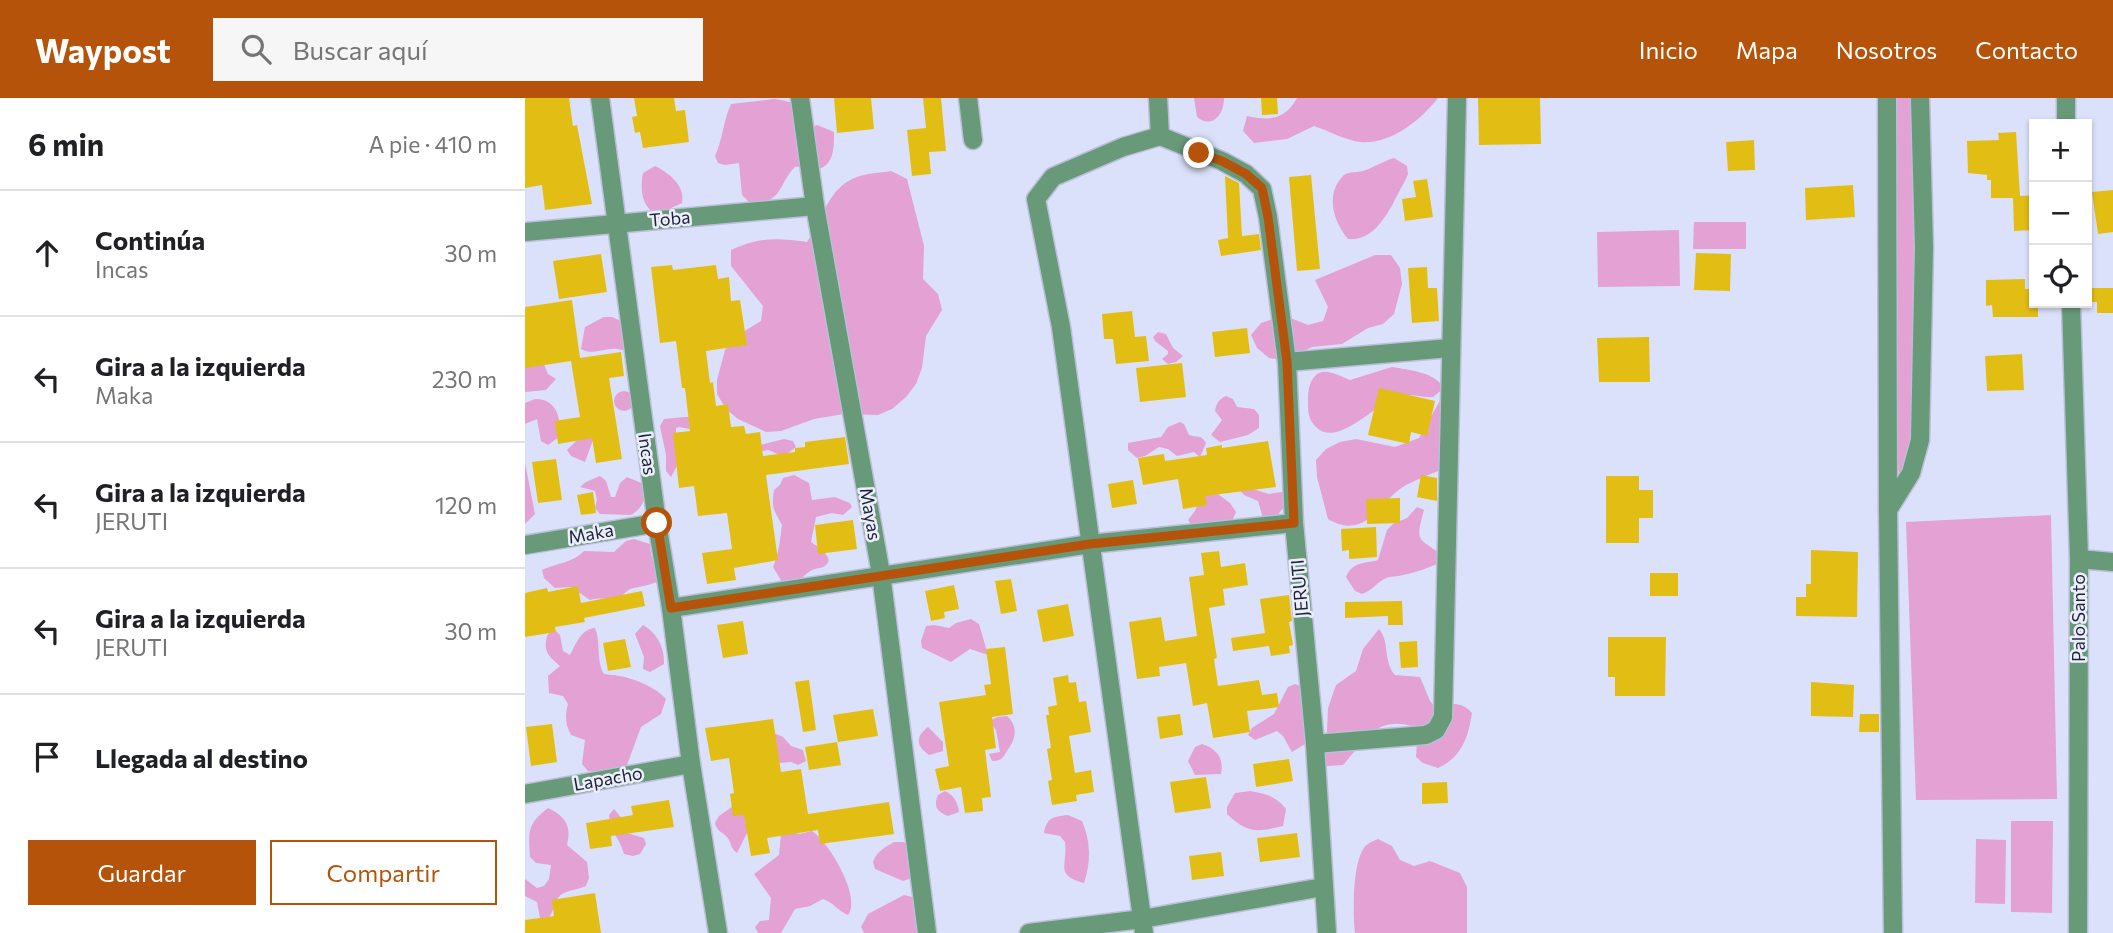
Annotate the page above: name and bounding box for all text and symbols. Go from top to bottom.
search box [213,18,703,81]
text: Waypost [35,29,171,70]
icon: search [237,30,275,68]
text: Buscar aquí [293,34,428,65]
text: Inicio [1639,35,1698,64]
text: Mapa [1736,35,1798,64]
text: Nosotros [1836,35,1937,64]
text: Contacto [1975,35,2078,64]
map controls [2029,119,2092,308]
button: + [2029,119,2092,182]
text: 6 min [28,125,104,162]
text: A pie · 410 m [368,130,497,158]
route end [1183,137,1214,168]
button: − [2029,182,2092,245]
street label: Toba [649,205,691,231]
text: Continúa [95,224,205,255]
icon: ahead [28,234,66,272]
text: 30 m [444,239,497,267]
button: locate [2029,245,2092,308]
text: Incas [95,255,148,283]
text: Gira a la izquierda [95,350,306,381]
icon: left [28,360,66,398]
text: 230 m [432,365,497,393]
text: Maka [95,381,153,409]
street label: Incas [634,432,662,476]
text: Gira a la izquierda [95,476,306,507]
icon: left [28,486,66,524]
street label: Mayas [856,486,886,542]
text: 120 m [435,491,497,519]
text: JERUTI [95,507,168,535]
route start [641,507,672,538]
street label: Maka [566,518,615,548]
street label: JERUTI [1286,559,1312,618]
street label: Palo Santo [2067,574,2089,662]
text: Gira a la izquierda [95,602,306,633]
icon: left [28,612,66,650]
text: 30 m [444,617,497,645]
text: JERUTI [95,633,168,661]
icon: arrive [28,738,66,776]
text: Llegada al destino [95,742,308,773]
street label: Lapacho [572,761,644,795]
button: Guardar [28,840,256,905]
button: Compartir [270,840,497,905]

